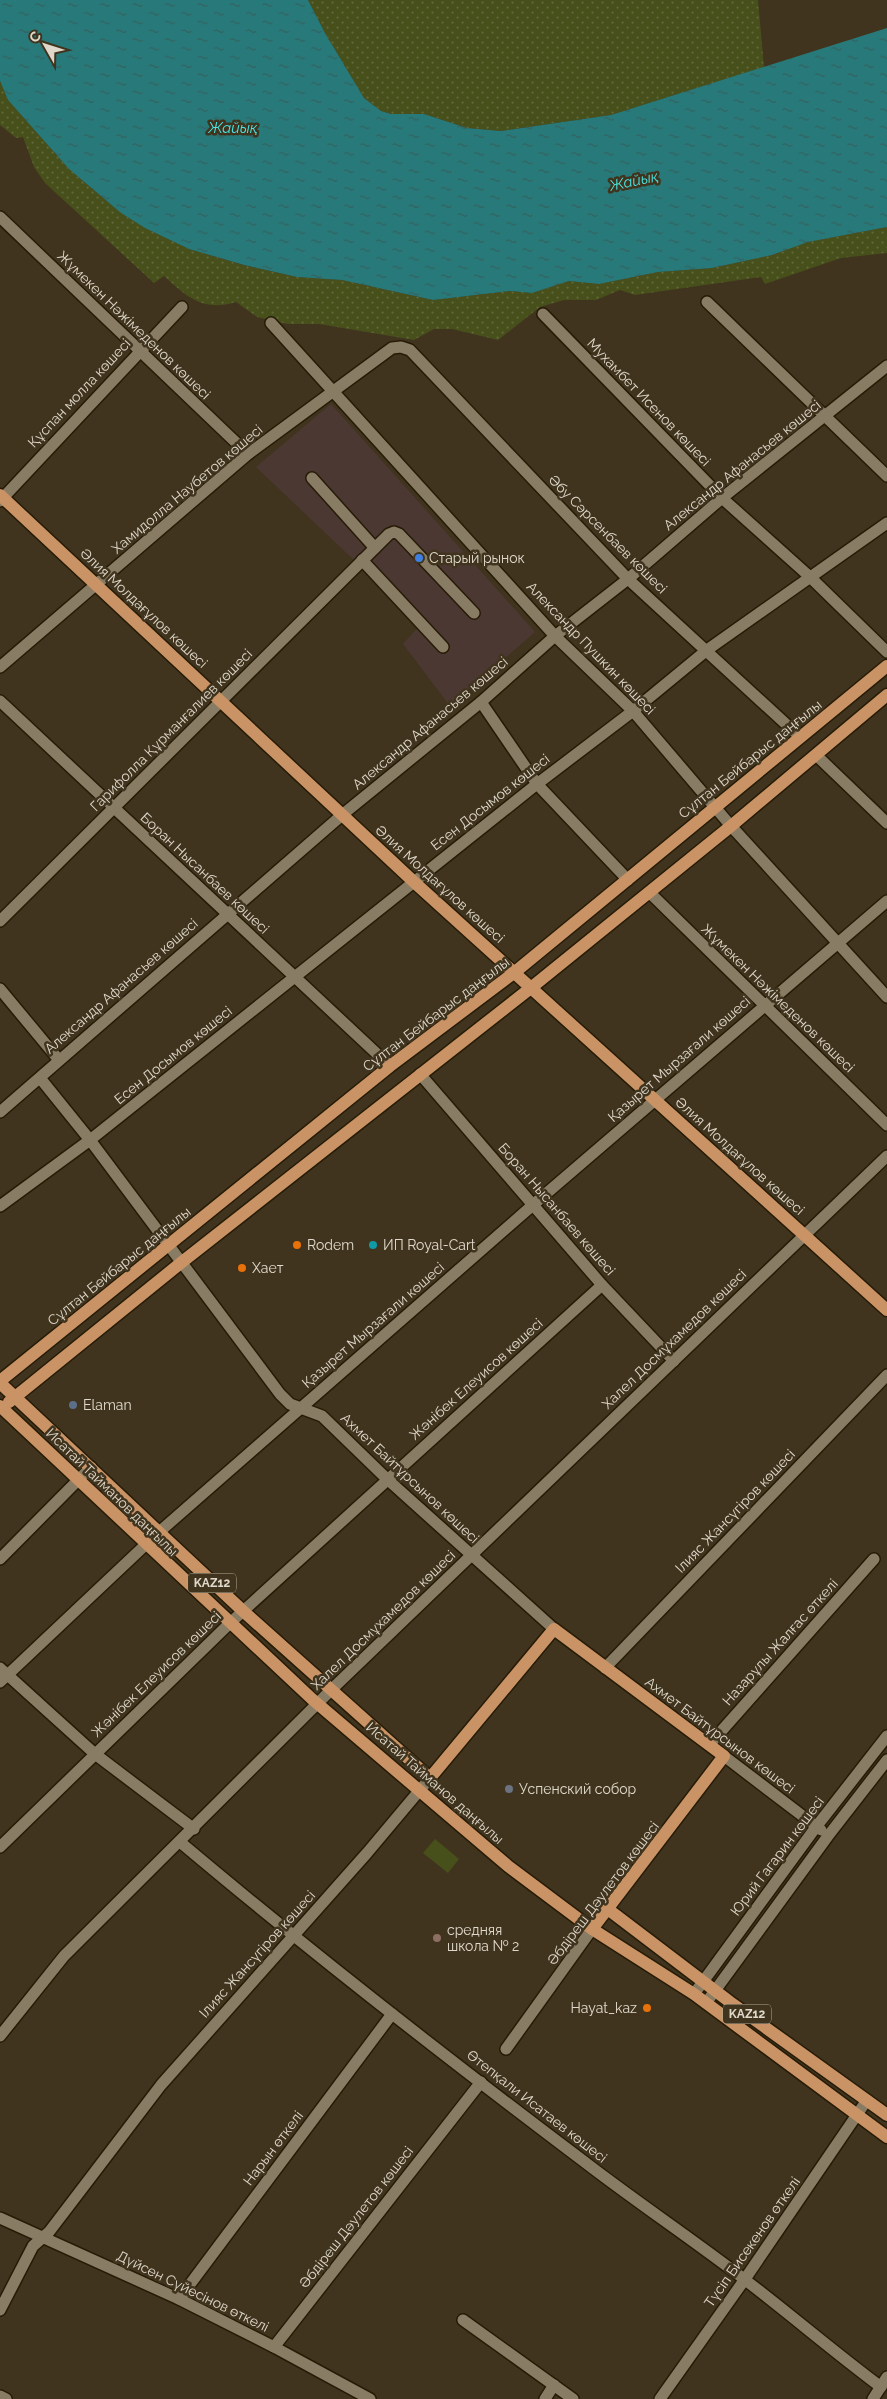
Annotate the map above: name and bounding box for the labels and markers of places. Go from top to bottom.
place label: Старый рынок [429,550,525,566]
marker: Старый рынок [413,552,425,564]
place label: Rodem [307,1237,354,1253]
place label: ИП Royal-Cart [383,1237,476,1253]
marker: Rodem [291,1239,303,1251]
marker: ИП Royal-Cart [367,1239,379,1251]
place label: Хает [252,1260,284,1276]
marker: Хает [236,1262,248,1274]
place label: Elaman [83,1397,132,1413]
marker: Elaman [67,1399,79,1411]
place label: Успенский собор [519,1781,637,1797]
marker: Успенский собор [503,1783,515,1795]
place label: cредняя школа № 2 [447,1922,519,1954]
marker: cредняя школа № 2 [431,1932,443,1944]
place label: Hayat_kaz [571,2000,637,2016]
marker: Hayat_kaz [641,2002,653,2014]

